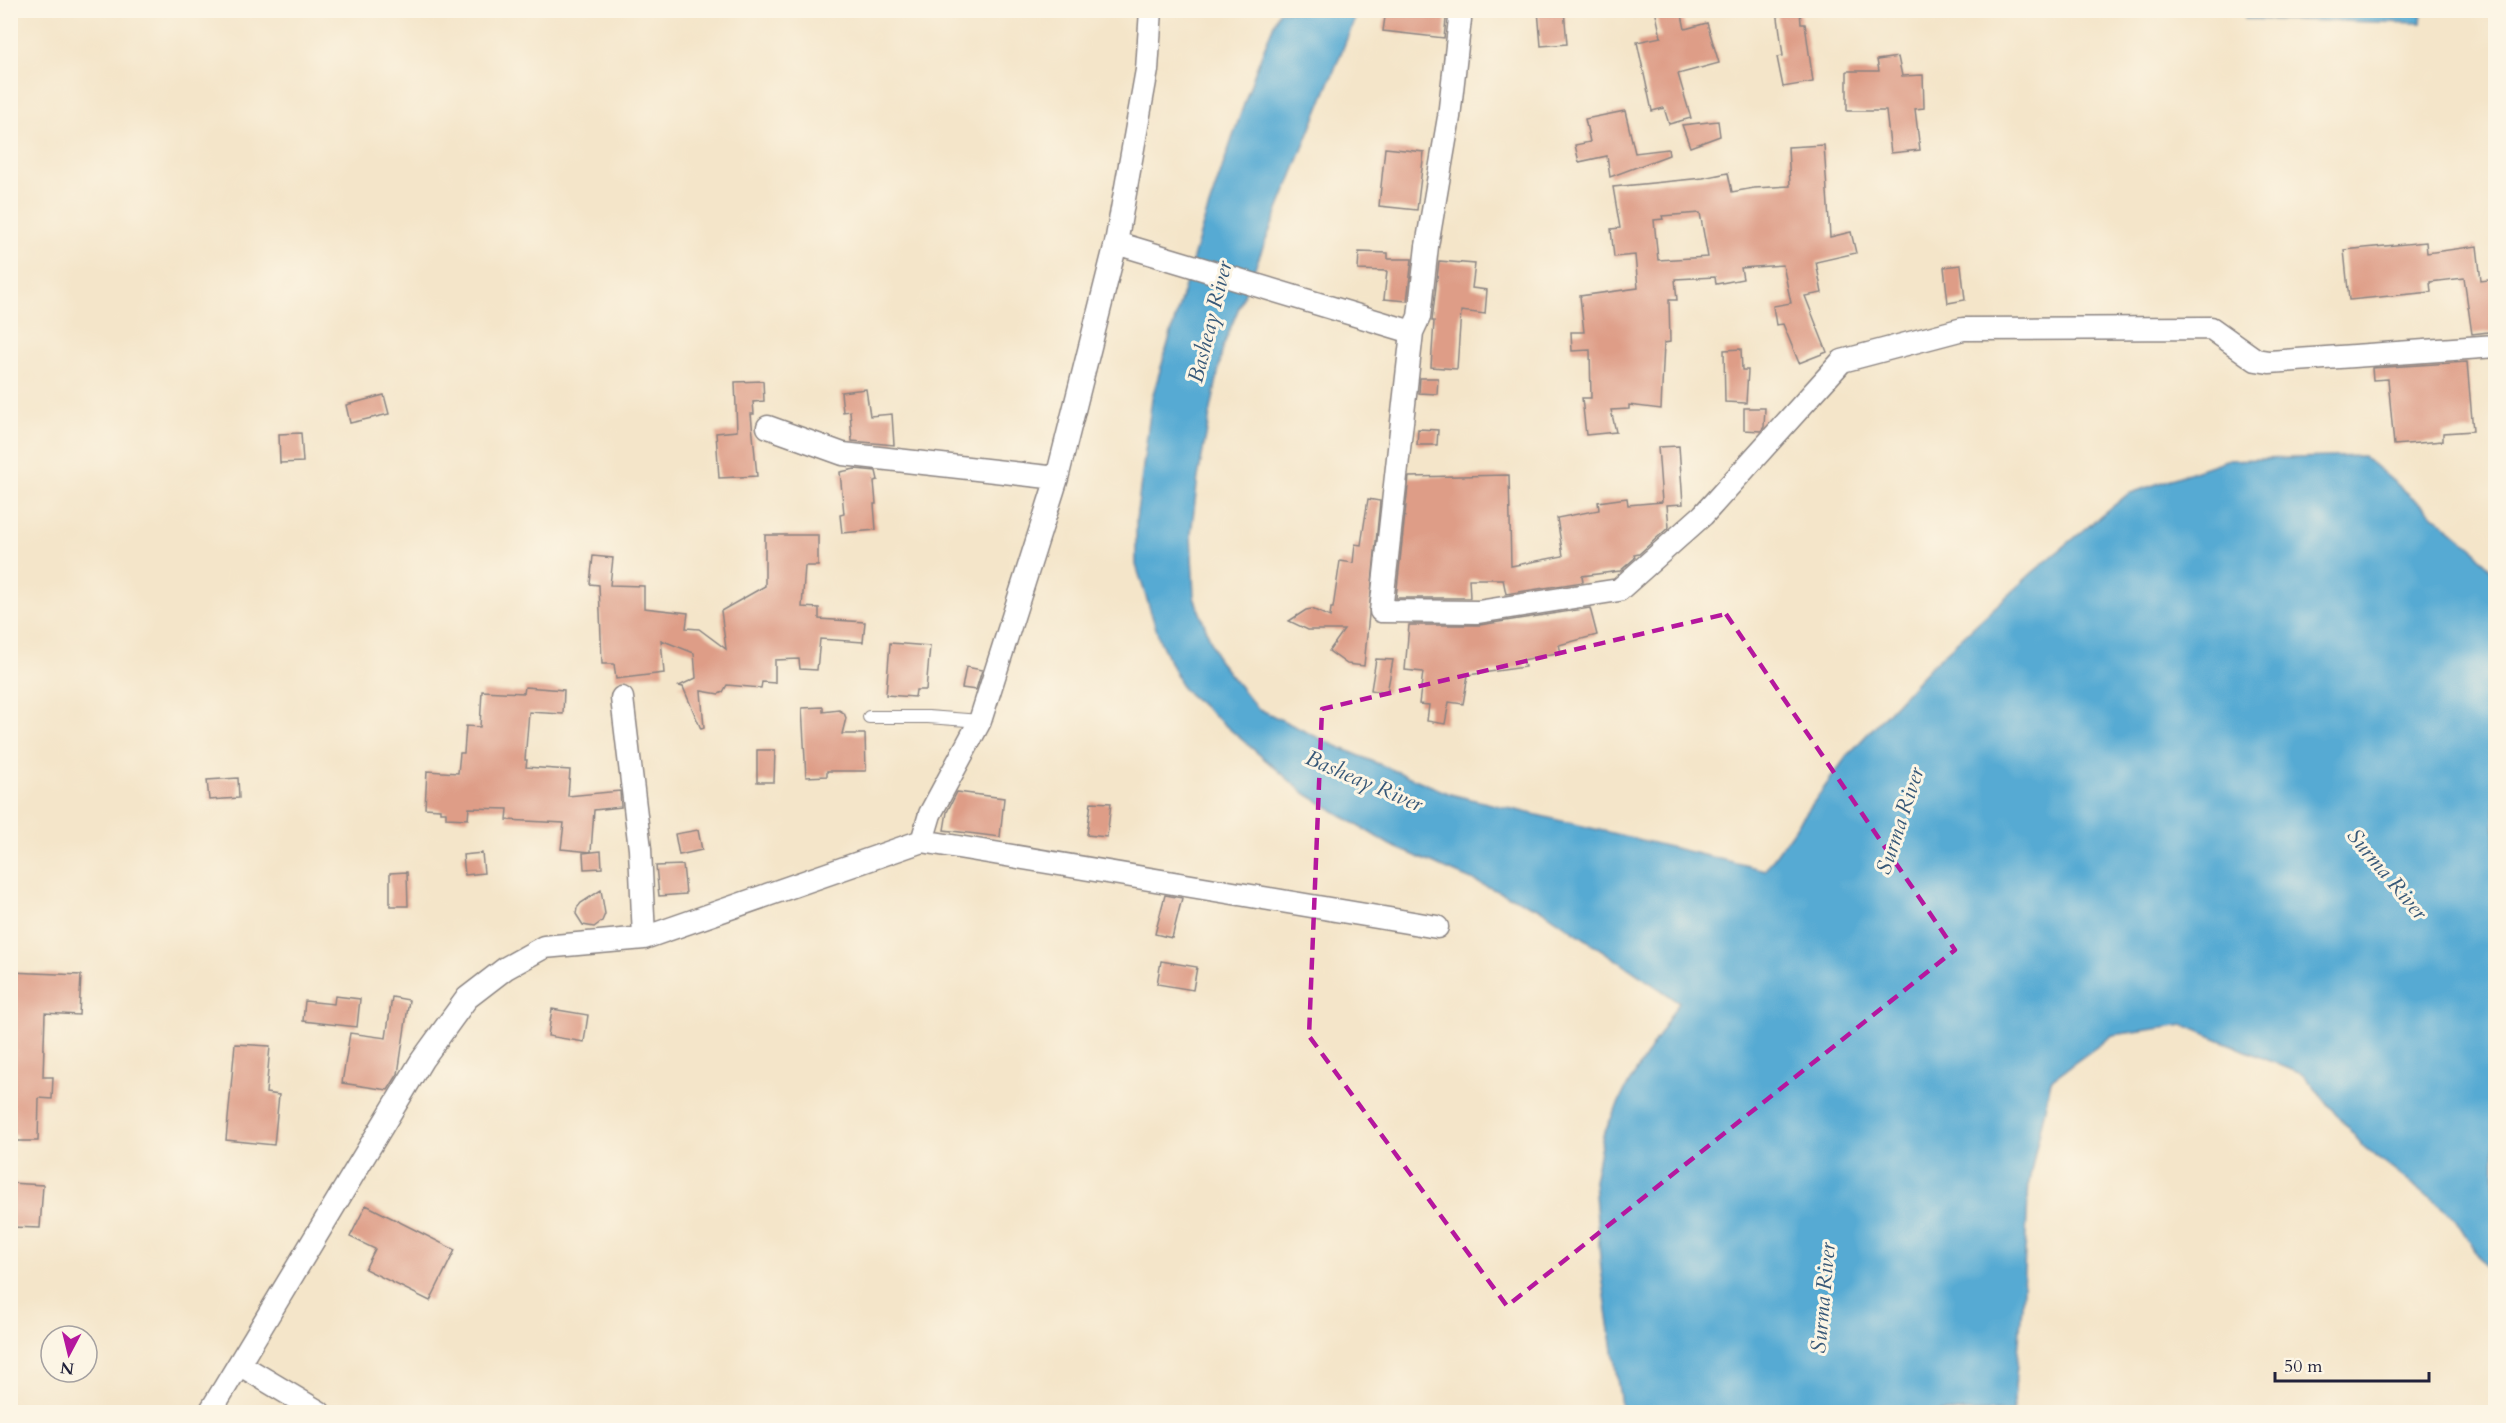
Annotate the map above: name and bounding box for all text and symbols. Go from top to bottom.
water label: Basheay River [1180,257,1240,386]
water label: Basheay River [1301,743,1428,819]
water label: Surma River [1869,763,1932,878]
water label: Surma River [2340,822,2435,927]
water label: Surma River [1803,1241,1843,1355]
north arrow [39,1324,99,1384]
scale bar [2275,1345,2430,1383]
text: 50 m [2284,1354,2323,1379]
text: N [59,1356,76,1380]

